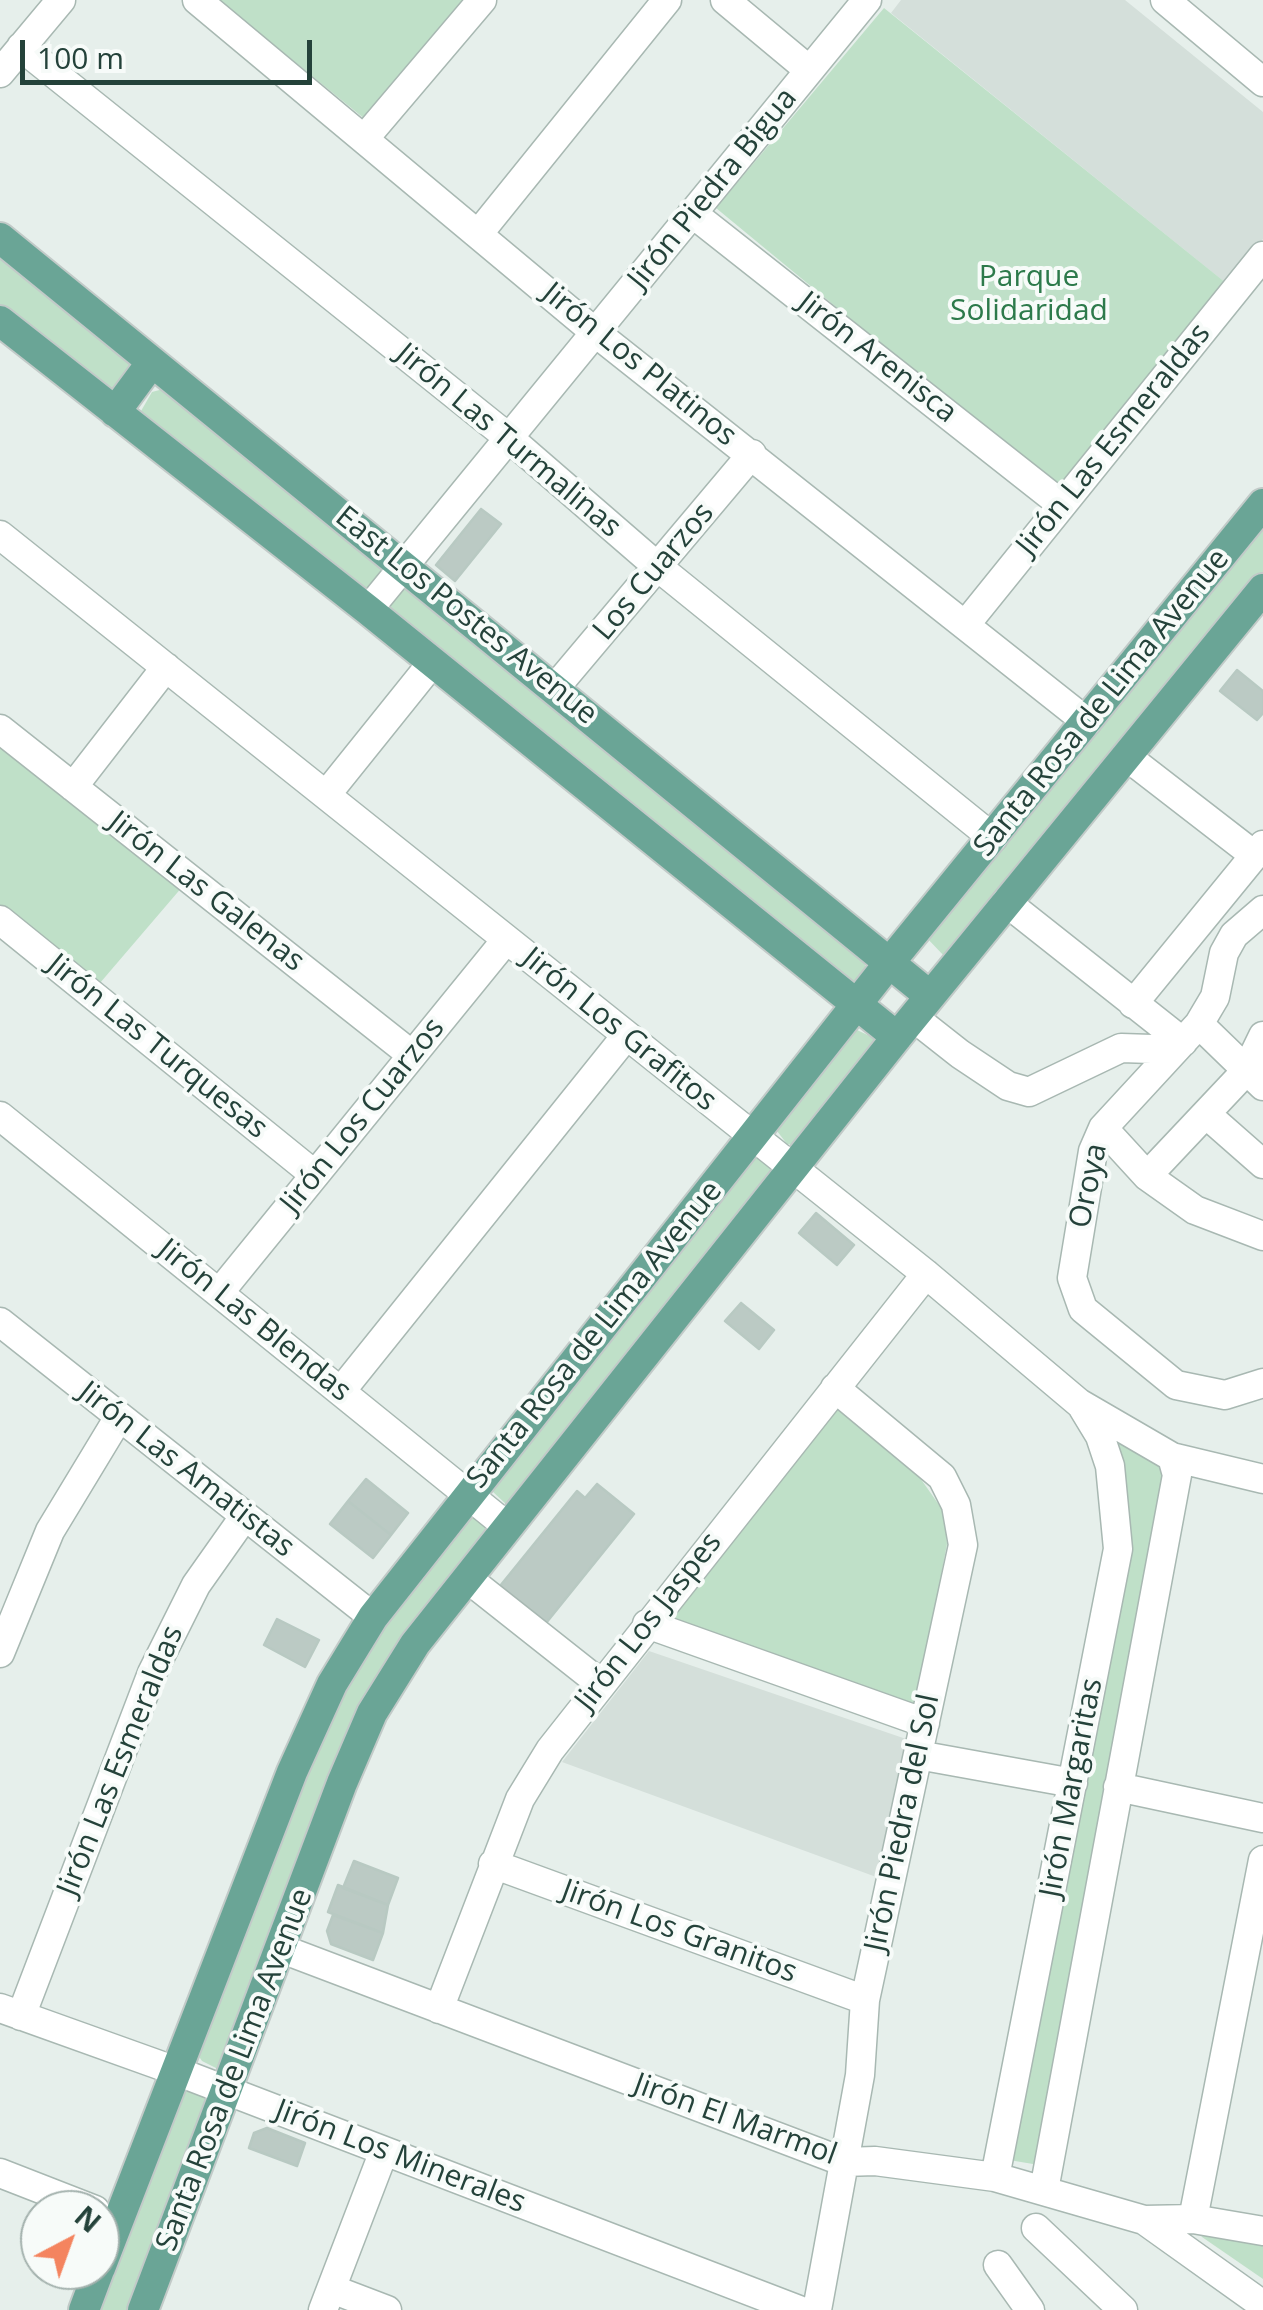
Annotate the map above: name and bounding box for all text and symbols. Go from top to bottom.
scale bar [25,20,318,82]
text: 100 m [37,37,124,78]
street label: Jirón Piedra Bigua [621,81,805,297]
park label: Parque Solidaridad [950,259,1108,330]
street label: Jirón Los Platinos [535,276,743,454]
street label: Jirón Arenisca [790,285,964,431]
street label: Jirón Las Esmeraldas [1009,317,1219,563]
street label: Jirón Las Turmalinas [388,336,628,546]
street label: Los Cuarzos [586,496,722,648]
street label: East Los Postes Avenue [328,499,604,733]
street label: Santa Rosa de Lima Avenue [967,542,1237,864]
street label: Jirón Las Galenas [101,804,311,980]
street label: Jirón Los Grafitos [515,941,723,1119]
street label: Jirón Las Turquesas [40,947,274,1147]
street label: Jirón Los Cuarzos [273,1011,453,1221]
street label: Oroya [1063,1141,1115,1231]
street label: Santa Rosa de Lima Avenue [460,1174,730,1496]
street label: Jirón Las Blendas [150,1232,358,1410]
street label: Jirón Las Amatistas [71,1374,301,1566]
street label: Jirón Los Jaspes [568,1526,730,1718]
street label: Jirón Las Esmeraldas [50,1621,192,1901]
street label: Jirón Margaritas [1033,1675,1111,1901]
street label: Jirón Piedra del Sol [858,1691,948,1955]
street label: Jirón Los Granitos [556,1873,802,1991]
street label: Santa Rosa de Lima Avenue [149,1884,321,2256]
street label: Jirón El Marmol [629,2067,841,2173]
street label: Jirón Los Minerales [270,2093,530,2221]
north arrow [20,2190,120,2290]
text: N [67,2197,109,2241]

